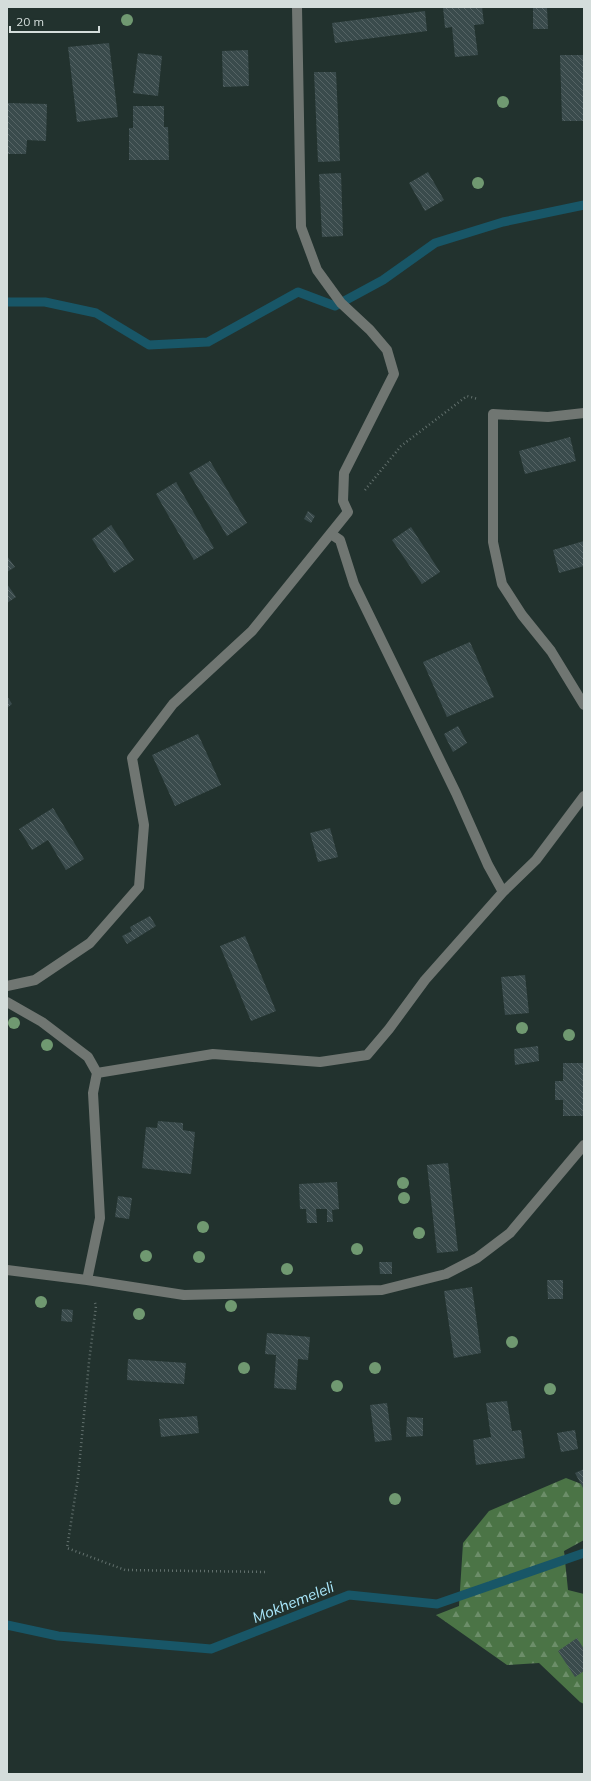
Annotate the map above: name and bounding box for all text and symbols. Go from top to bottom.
scale bar [10,8,99,34]
text: 20 m [16,14,44,29]
water label: Mokhemeleli [249,1577,337,1627]

